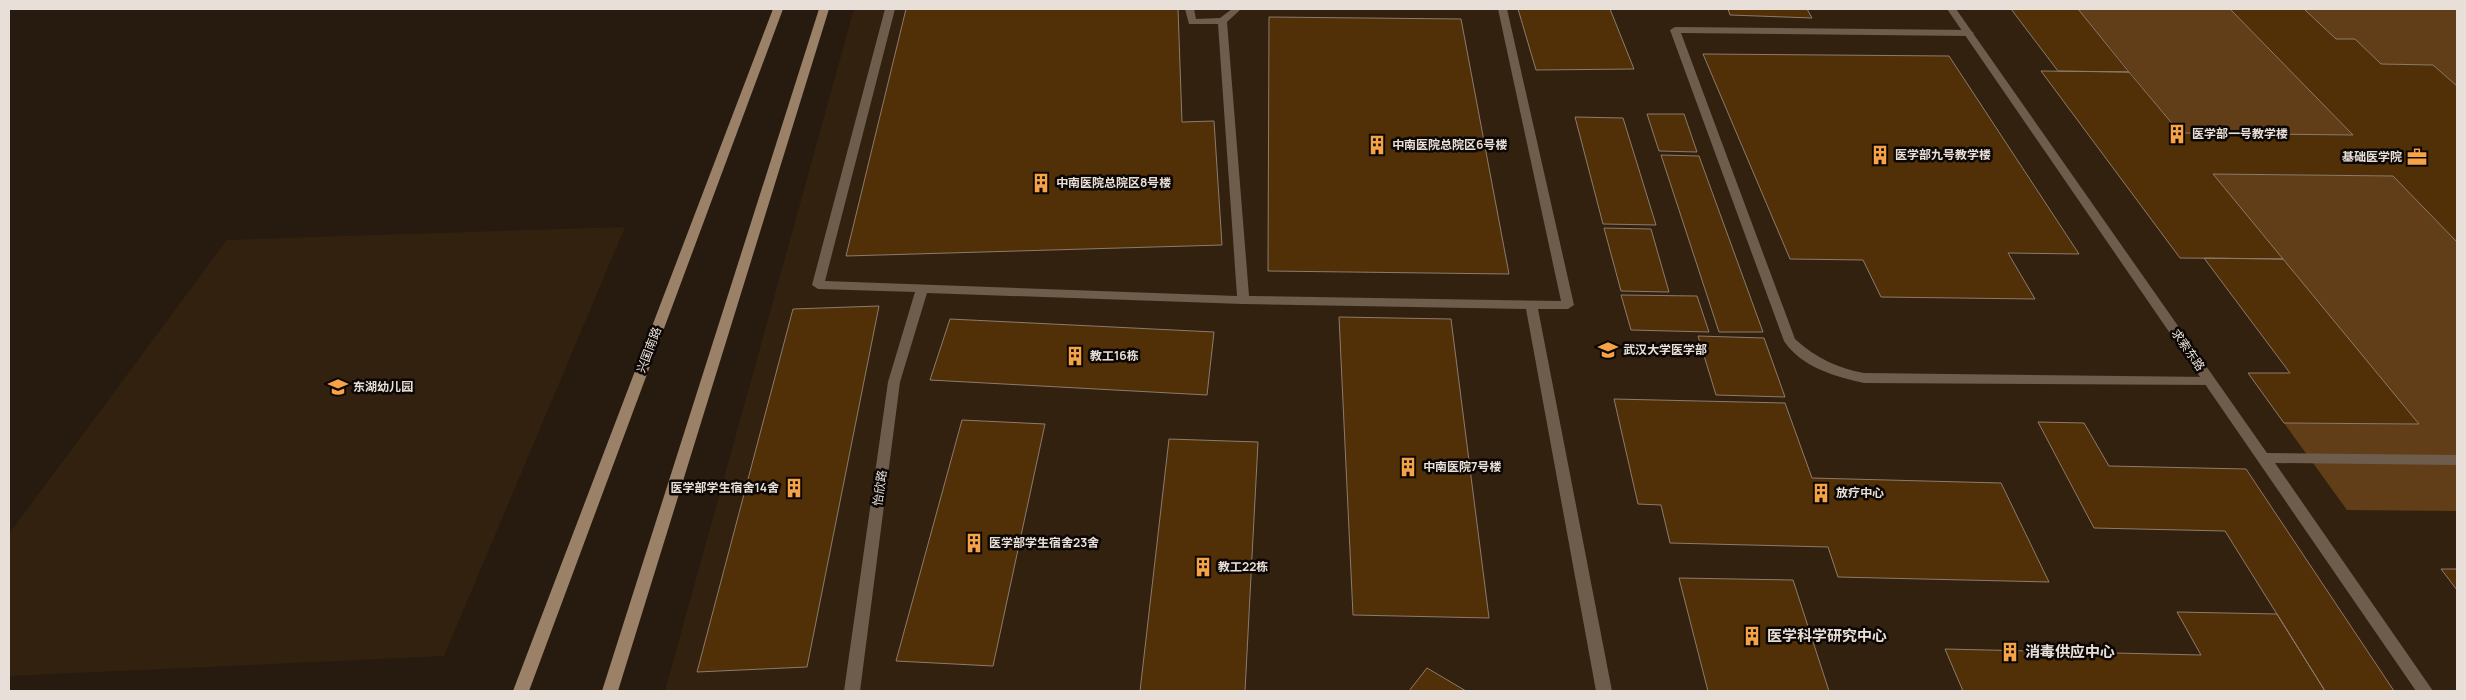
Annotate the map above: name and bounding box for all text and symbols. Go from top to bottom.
building icon: 医学部一号教学楼 [2166,123,2188,145]
place label: 医学部一号教学楼 [2192,125,2288,142]
building icon: 中南医院总院区6号楼 [1366,134,1388,156]
place label: 中南医院总院区6号楼 [1392,136,1507,153]
building icon: 医学部九号教学楼 [1869,144,1891,166]
place label: 医学部九号教学楼 [1895,146,1991,163]
office icon: 基础医学院 [2406,146,2428,168]
place label: 基础医学院 [2342,148,2402,165]
building icon: 中南医院总院区8号楼 [1030,172,1052,194]
place label: 中南医院总院区8号楼 [1056,174,1171,191]
street label: 兴国南路 [632,324,665,375]
street label: 求索东路 [2168,325,2209,374]
school or university icon: 武汉大学医学部 [1597,339,1619,361]
place label: 武汉大学医学部 [1623,341,1707,358]
building icon: 教工16栋 [1064,345,1086,367]
place label: 教工16栋 [1090,347,1139,364]
school or university icon: 东湖幼儿园 [327,376,349,398]
place label: 东湖幼儿园 [353,378,413,395]
building icon: 中南医院7号楼 [1397,456,1419,478]
place label: 中南医院7号楼 [1423,458,1501,475]
street label: 怡欣路 [869,469,890,507]
building icon: 医学部学生宿舍14舍 [783,477,805,499]
place label: 医学部学生宿舍14舍 [670,479,779,496]
building icon: 放疗中心 [1810,482,1832,504]
place label: 放疗中心 [1836,484,1884,501]
building icon: 医学部学生宿舍23舍 [963,532,985,554]
place label: 医学部学生宿舍23舍 [989,534,1099,551]
building icon: 教工22栋 [1192,556,1214,578]
place label: 教工22栋 [1218,558,1268,575]
building icon: 医学科学研究中心 [1741,625,1763,647]
place label: 医学科学研究中心 [1767,625,1887,646]
building icon: 消毒供应中心 [1999,641,2021,663]
place label: 消毒供应中心 [2025,641,2115,662]

